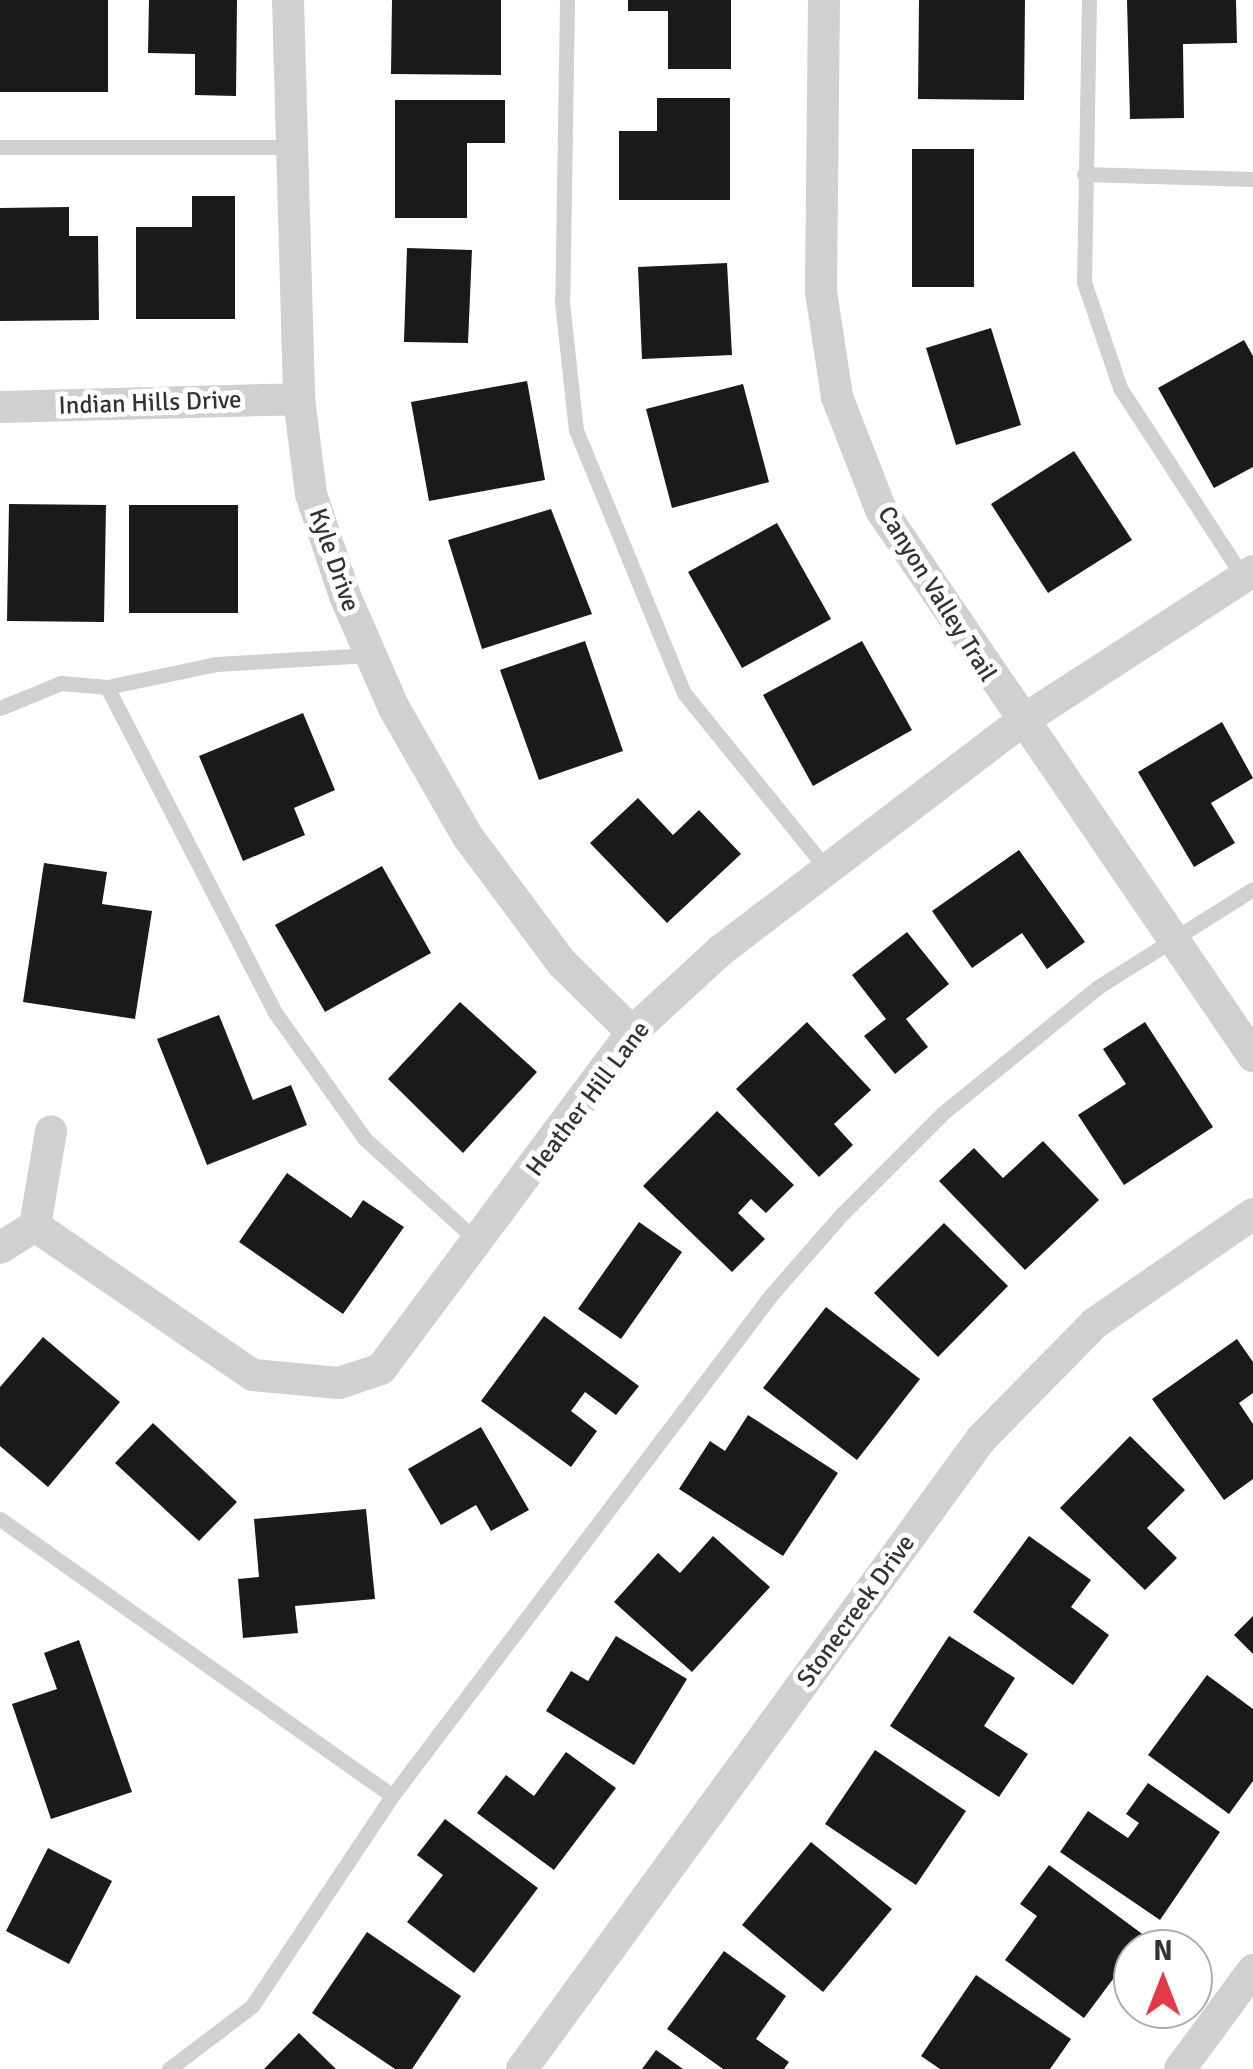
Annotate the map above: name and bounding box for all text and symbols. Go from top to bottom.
street label: Indian Hills Drive [58,385,242,421]
street label: Canyon Valley Trail [871,501,1003,687]
street label: Kyle Drive [302,504,366,616]
street label: Heather Hill Lane [520,1015,656,1183]
street label: Stonecreek Drive [791,1529,921,1693]
north arrow [1113,1929,1213,2029]
text: N [1153,1934,1173,1968]

